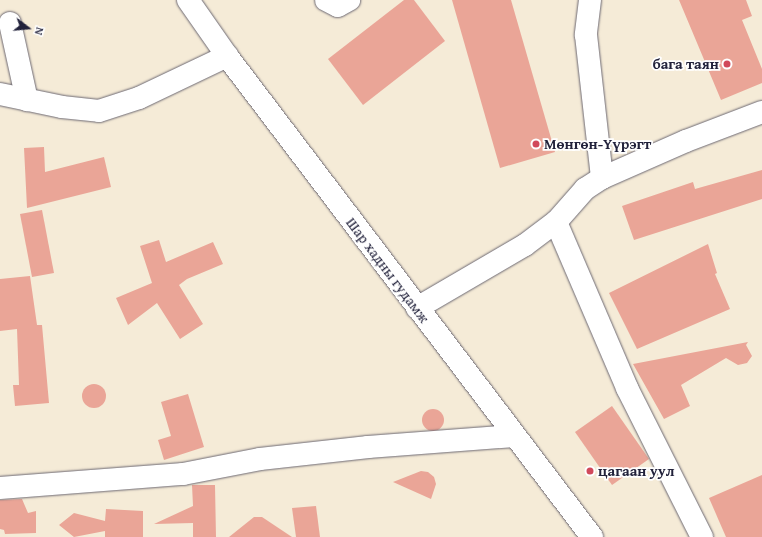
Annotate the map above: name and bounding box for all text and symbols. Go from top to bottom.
north arrow [8,8,48,48]
text: N [31,26,48,37]
place label: бага таян [653,55,719,73]
marker: бага таян [722,59,732,69]
place label: Мөнгөн-Үүрэгт [544,135,651,153]
marker: Мөнгөн-Үүрэгт [531,139,541,149]
street label: Шар хадны гудамж [342,214,434,326]
place label: цагаан уул [598,462,674,480]
marker: цагаан уул [585,466,595,476]

